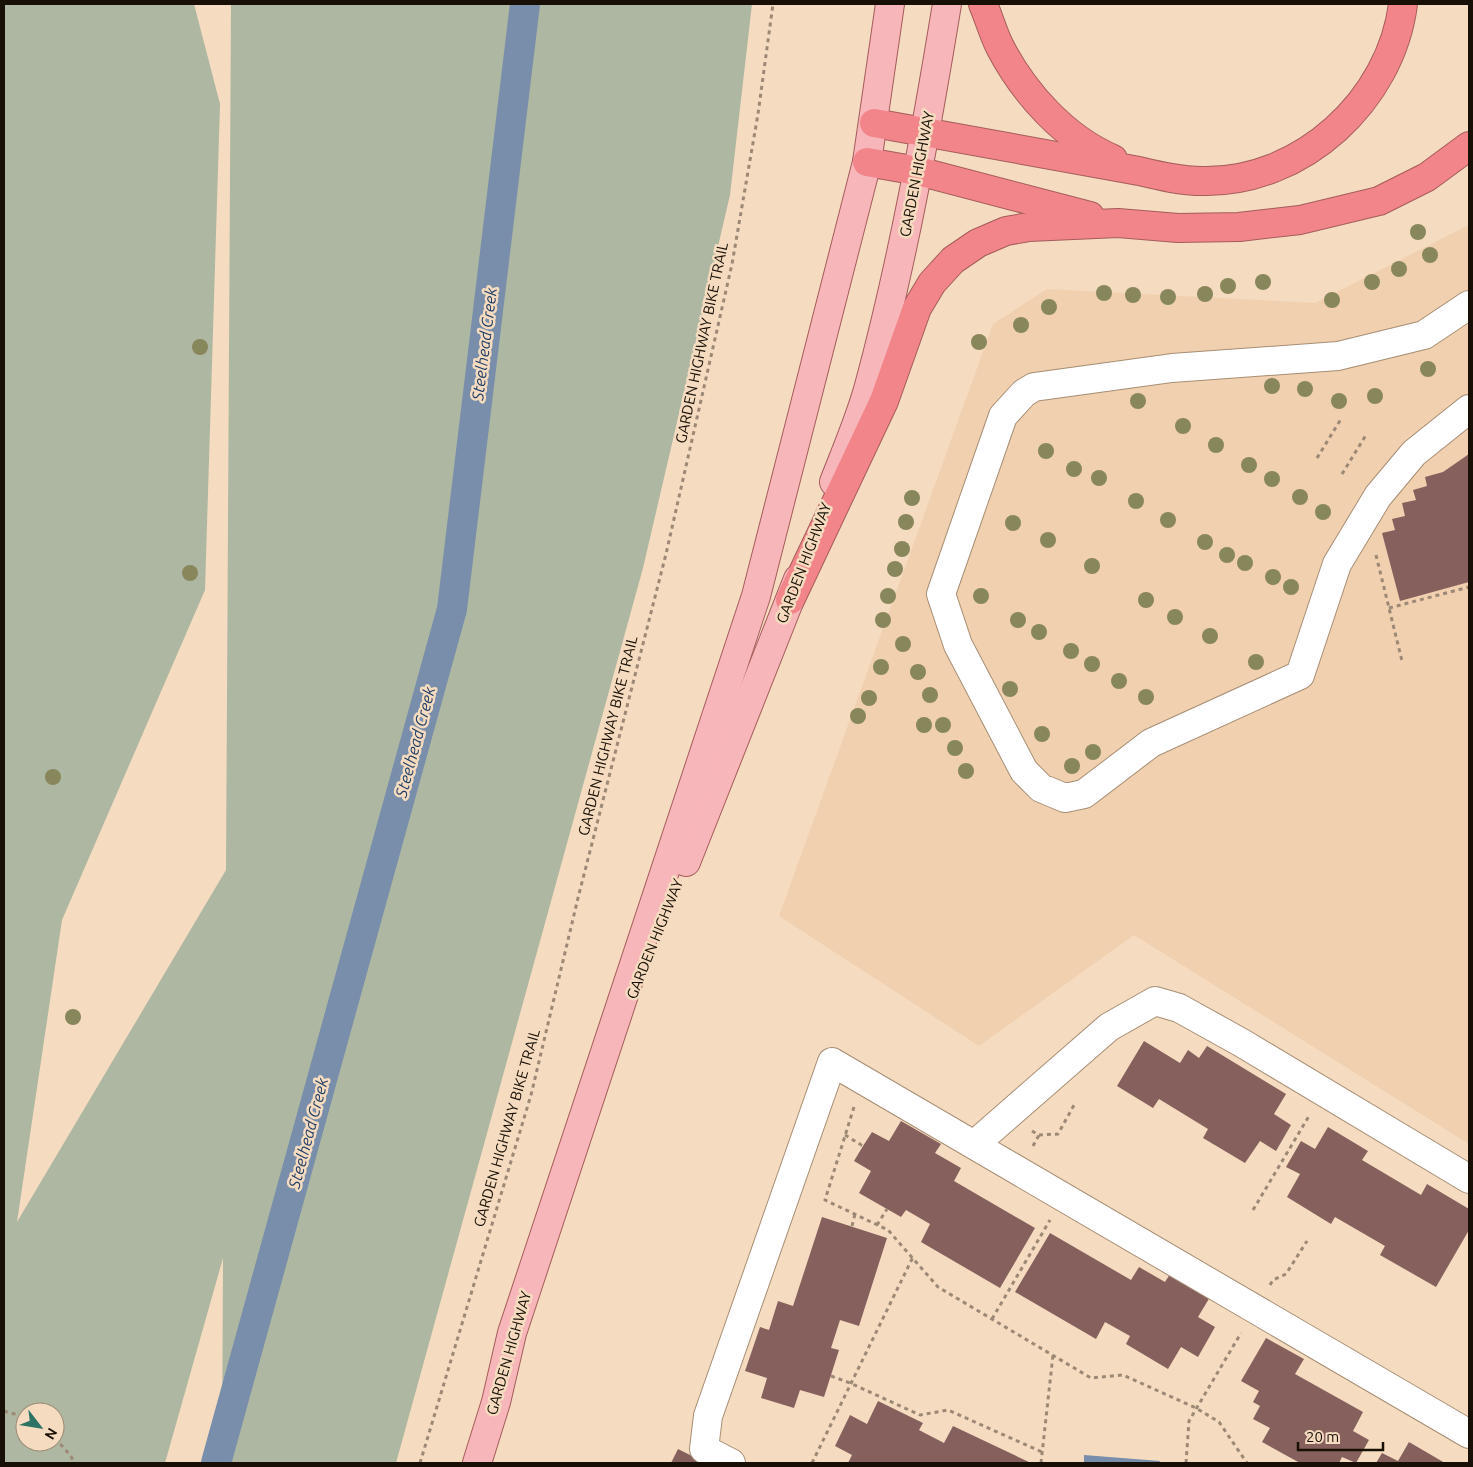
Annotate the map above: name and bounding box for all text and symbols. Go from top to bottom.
street label: GARDEN HIGHWAY [896,109,937,238]
street label: GARDEN HIGHWAY BIKE TRAIL [672,240,731,445]
water label: Steelhead Creek [468,286,500,402]
street label: GARDEN HIGHWAY [773,500,835,626]
street label: GARDEN HIGHWAY BIKE TRAIL [574,634,641,837]
water label: Steelhead Creek [391,684,439,800]
street label: GARDEN HIGHWAY [623,876,687,1001]
street label: GARDEN HIGHWAY BIKE TRAIL [470,1027,543,1229]
water label: Steelhead Creek [284,1075,332,1191]
street label: GARDEN HIGHWAY [483,1289,534,1417]
north arrow [15,1402,65,1452]
scale bar [1298,1420,1383,1452]
text: N [42,1425,61,1442]
text: 20 m [1306,1428,1339,1445]

